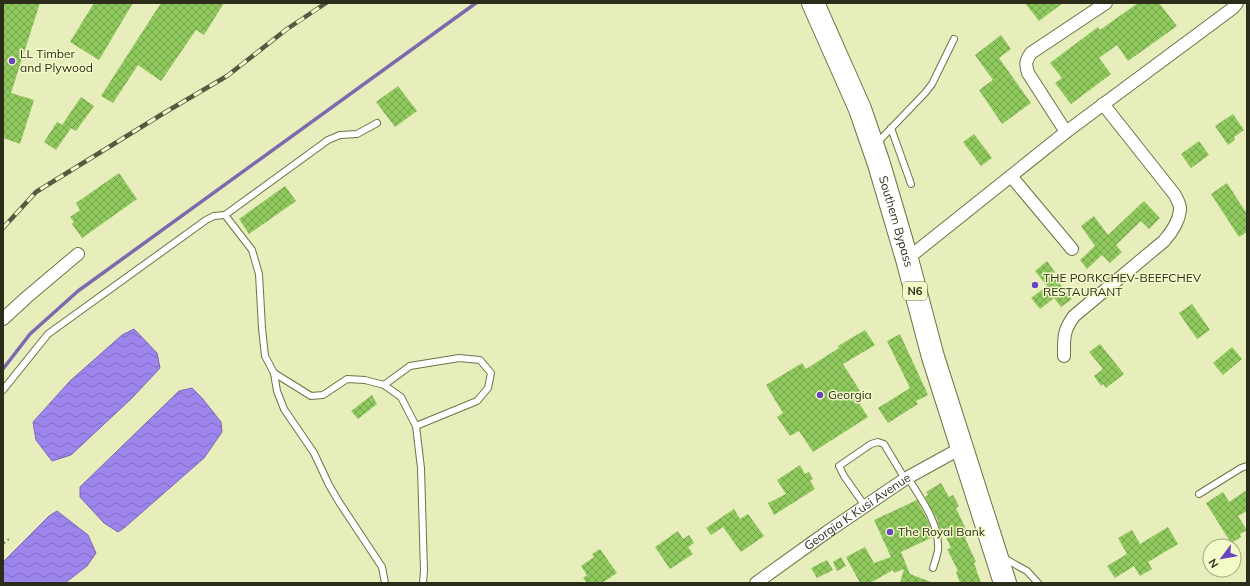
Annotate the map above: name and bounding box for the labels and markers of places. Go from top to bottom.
place label: LL Timber and Plywood [20,46,93,75]
marker: LL Timber and Plywood [7,56,17,66]
place label: THE PORKCHEV-BEEFCHEV RESTAURANT [1043,270,1202,299]
marker: THE PORKCHEV-BEEFCHEV RESTAURANT [1030,280,1040,290]
place label: Georgia [828,387,872,402]
marker: Georgia [815,390,825,400]
place label: The Royal Bank [898,524,986,539]
marker: The Royal Bank [885,527,895,537]

